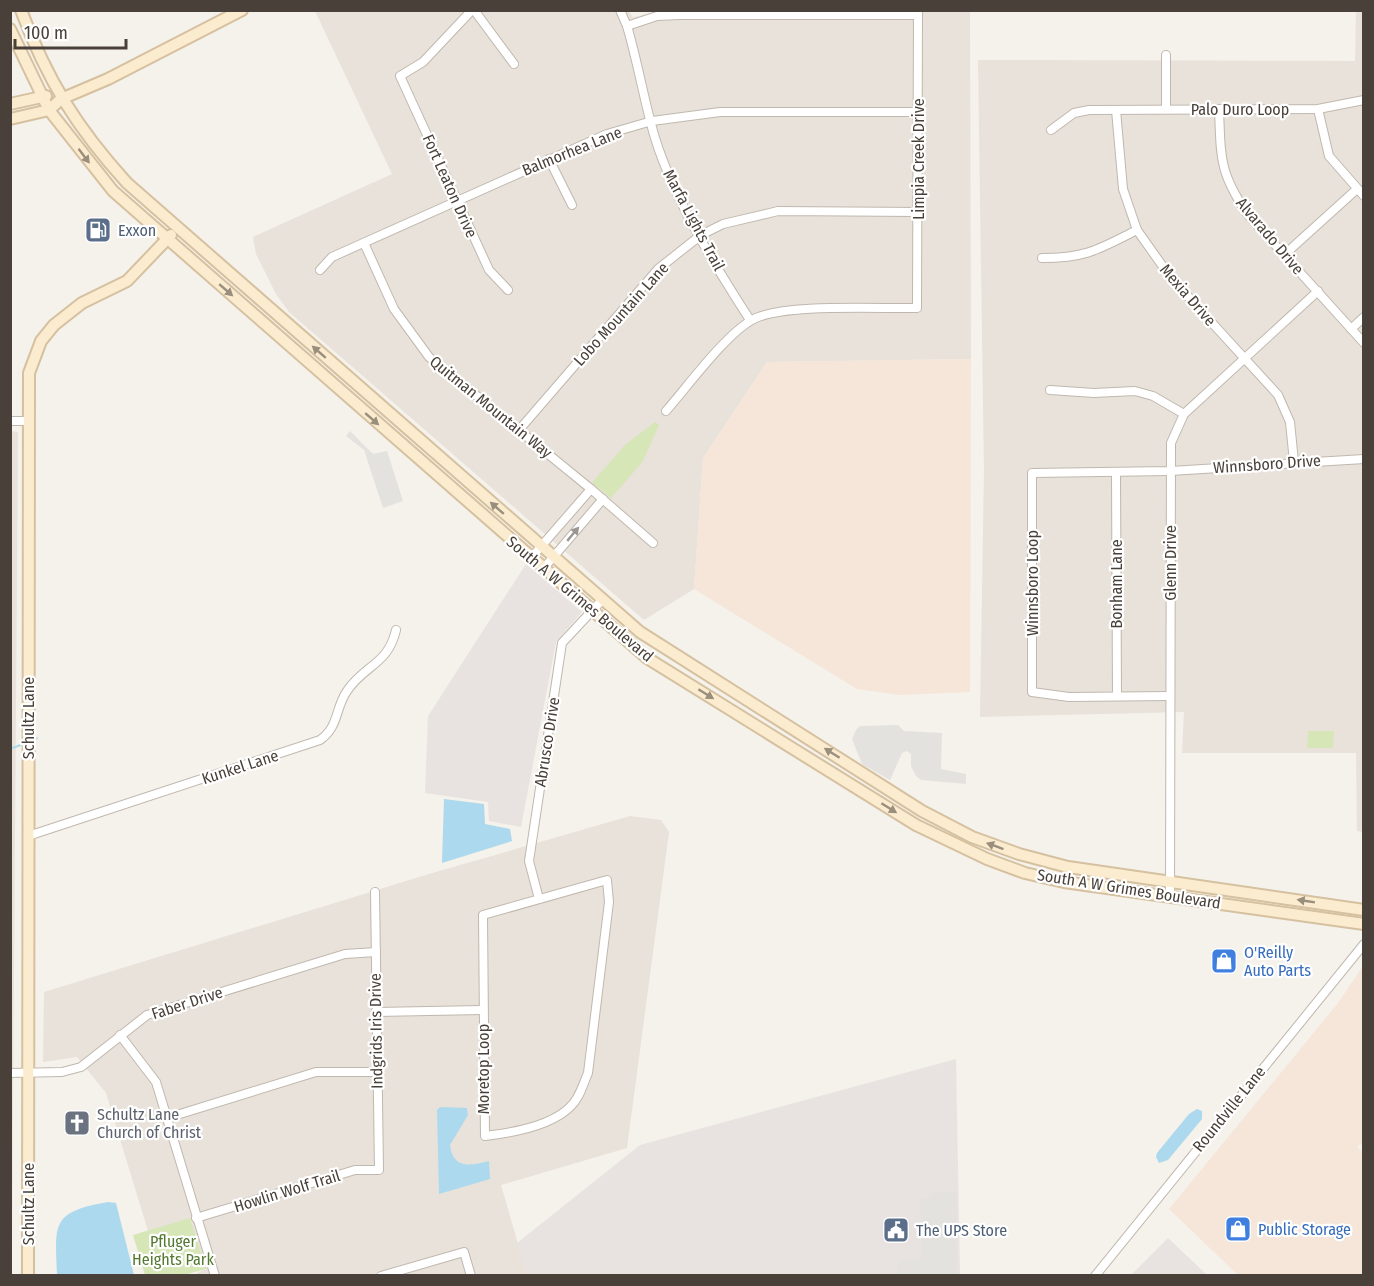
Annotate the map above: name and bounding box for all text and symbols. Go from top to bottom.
scale bar [15,12,126,50]
text: 100 m [24,22,68,44]
street label: Limpia Creek Drive [909,98,928,220]
street label: Palo Duro Loop [1191,100,1289,119]
street label: Balmorhea Lane [519,122,625,180]
street label: Fort Leaton Drive [419,131,481,241]
one-way arrow [78,149,90,164]
street label: Marfa Lights Trail [659,166,729,274]
street label: Alvarado Drive [1232,194,1308,278]
fuel station icon: Exxon [83,215,113,245]
place label: Exxon [118,221,156,240]
street label: Lobo Mountain Lane [570,258,673,370]
street label: Mexia Drive [1156,260,1220,330]
one-way arrow [218,283,233,296]
one-way arrow [311,345,326,359]
street label: Quitman Mountain Way [426,352,557,463]
one-way arrow [364,412,379,425]
street label: Winnsboro Drive [1213,451,1322,477]
one-way arrow [490,502,505,515]
street label: Glenn Drive [1161,525,1180,601]
one-way arrow [566,527,579,542]
street label: Winnsboro Loop [1023,530,1042,636]
street label: South A W Grimes Boulevard [503,532,657,666]
street label: Bonham Lane [1107,539,1126,629]
street label: Schultz Lane [19,677,38,759]
one-way arrow [697,689,714,700]
street label: Abrusco Drive [531,696,563,788]
street label: Kunkel Lane [199,746,281,788]
one-way arrow [823,748,840,759]
one-way arrow [881,803,897,814]
one-way arrow [986,840,1004,850]
street label: South A W Grimes Boulevard [1036,865,1222,913]
one-way arrow [1296,896,1315,905]
place label: O'Reilly Auto Parts [1244,943,1311,980]
shop icon: O'Reilly Auto Parts [1209,946,1239,976]
street label: Indgrids Iris Drive [365,973,387,1089]
street label: Faber Drive [149,983,225,1023]
street label: Moretop Loop [474,1024,493,1114]
street label: Roundville Lane [1189,1062,1269,1156]
place label: Schultz Lane Church of Christ [97,1105,202,1142]
church icon: Schultz Lane Church of Christ [62,1108,92,1138]
street label: Schultz Lane [19,1163,38,1245]
street label: Howlin Wolf Trail [231,1166,343,1216]
shop icon: Public Storage [1223,1214,1253,1244]
public building icon: The UPS Store [881,1215,911,1245]
place label: Public Storage [1258,1220,1351,1239]
place label: The UPS Store [916,1221,1007,1240]
park label: Pfluger Heights Park [132,1232,214,1269]

